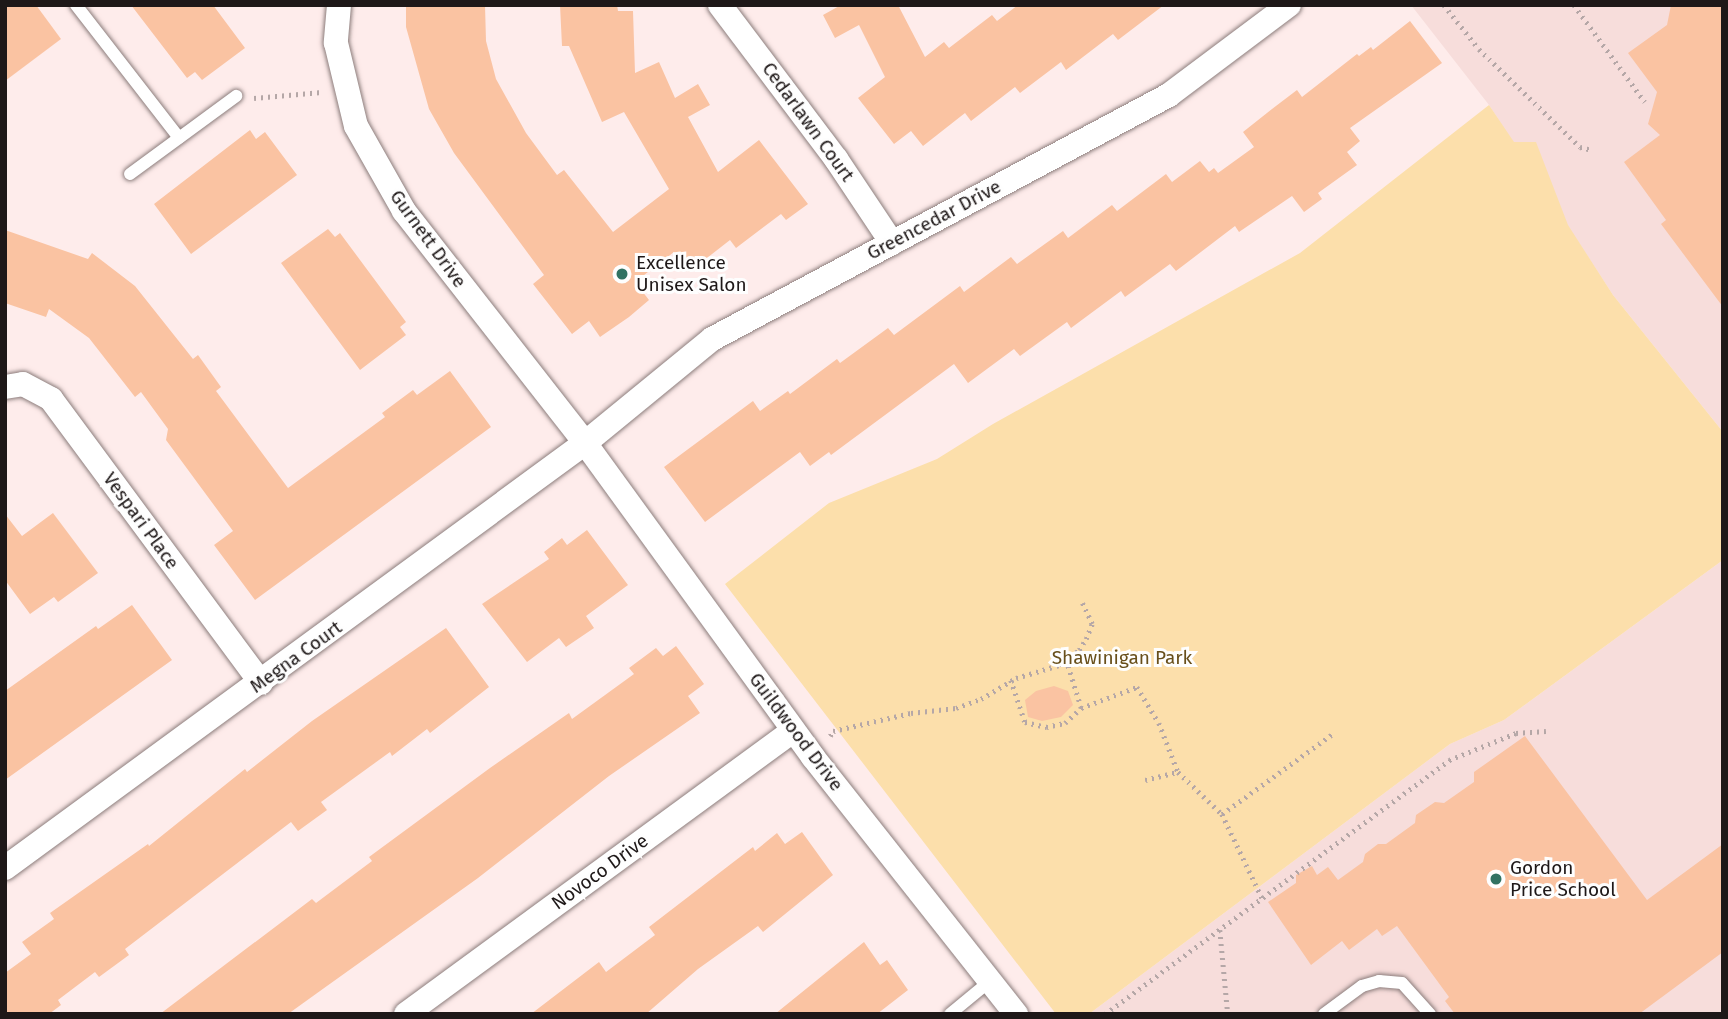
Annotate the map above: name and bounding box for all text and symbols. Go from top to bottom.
street label: Cedarlawn Court [757,58,859,186]
street label: Greencedar Drive [863,175,1005,265]
street label: Gurnett Drive [385,186,471,292]
place label: Excellence Unisex Salon [636,252,747,296]
marker: Excellence Unisex Salon [614,266,630,282]
street label: Vespari Place [98,468,184,574]
street label: Megna Court [246,616,346,698]
park label: Shawinigan Park [1052,647,1192,669]
street label: Guildwood Drive [744,668,848,796]
street label: Novoco Drive [547,829,653,915]
place label: Gordon Price School [1510,857,1616,901]
marker: Gordon Price School [1488,871,1504,887]

